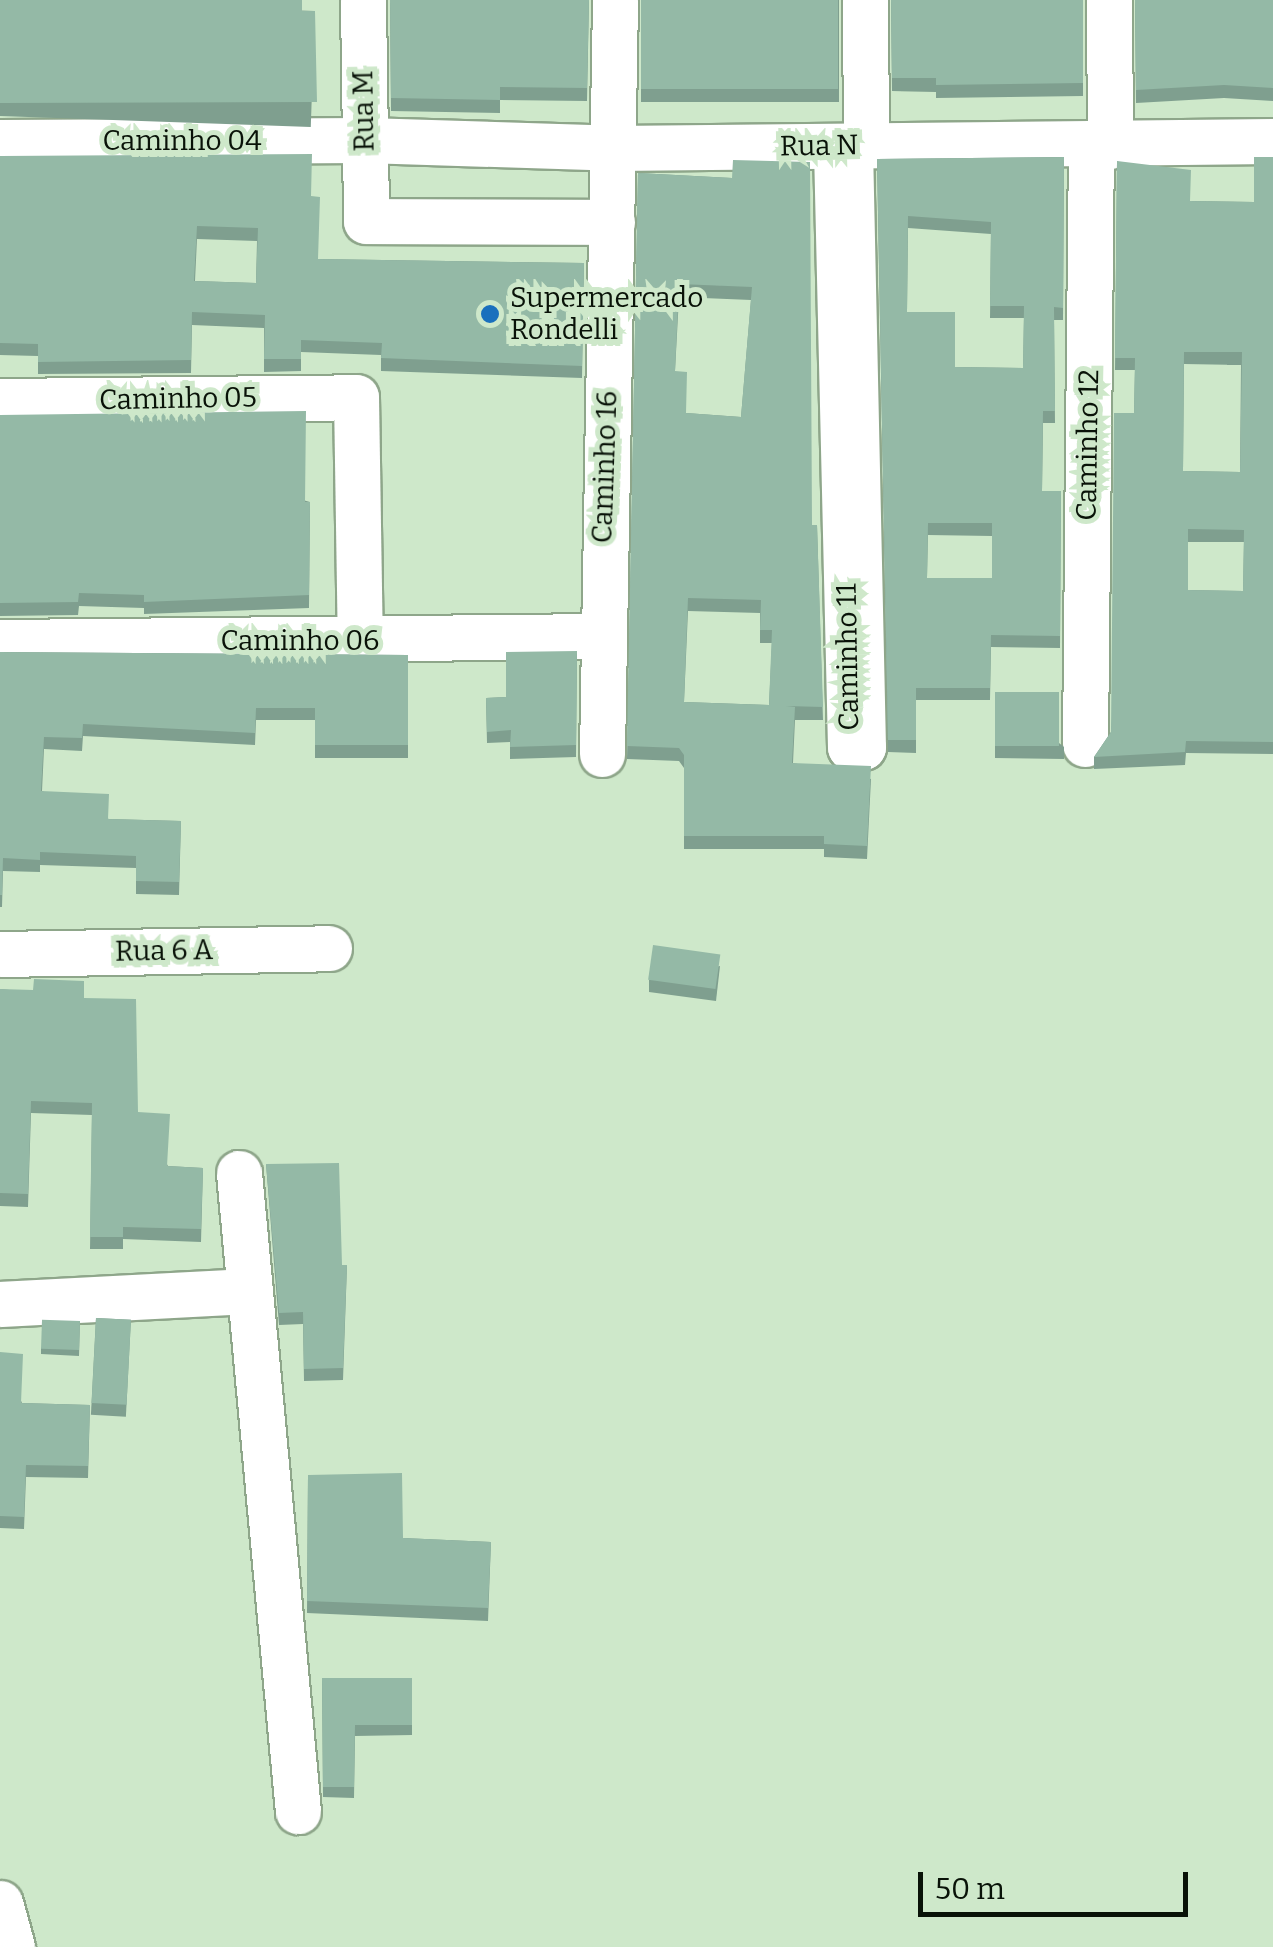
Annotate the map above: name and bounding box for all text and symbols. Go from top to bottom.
street label: Rua M [346,70,382,152]
street label: Caminho 04 [103,124,261,158]
street label: Rua N [780,129,858,163]
place label: Supermercado Rondelli [510,281,703,347]
marker: Supermercado Rondelli [479,303,501,325]
street label: Caminho 12 [1070,369,1106,521]
street label: Caminho 05 [99,381,257,417]
street label: Caminho 16 [586,390,624,544]
street label: Caminho 11 [830,583,866,731]
street label: Caminho 06 [220,624,380,658]
street label: Rua 6 A [115,933,213,969]
scale bar [923,1852,1193,1914]
text: 50 m [935,1871,1005,1907]

